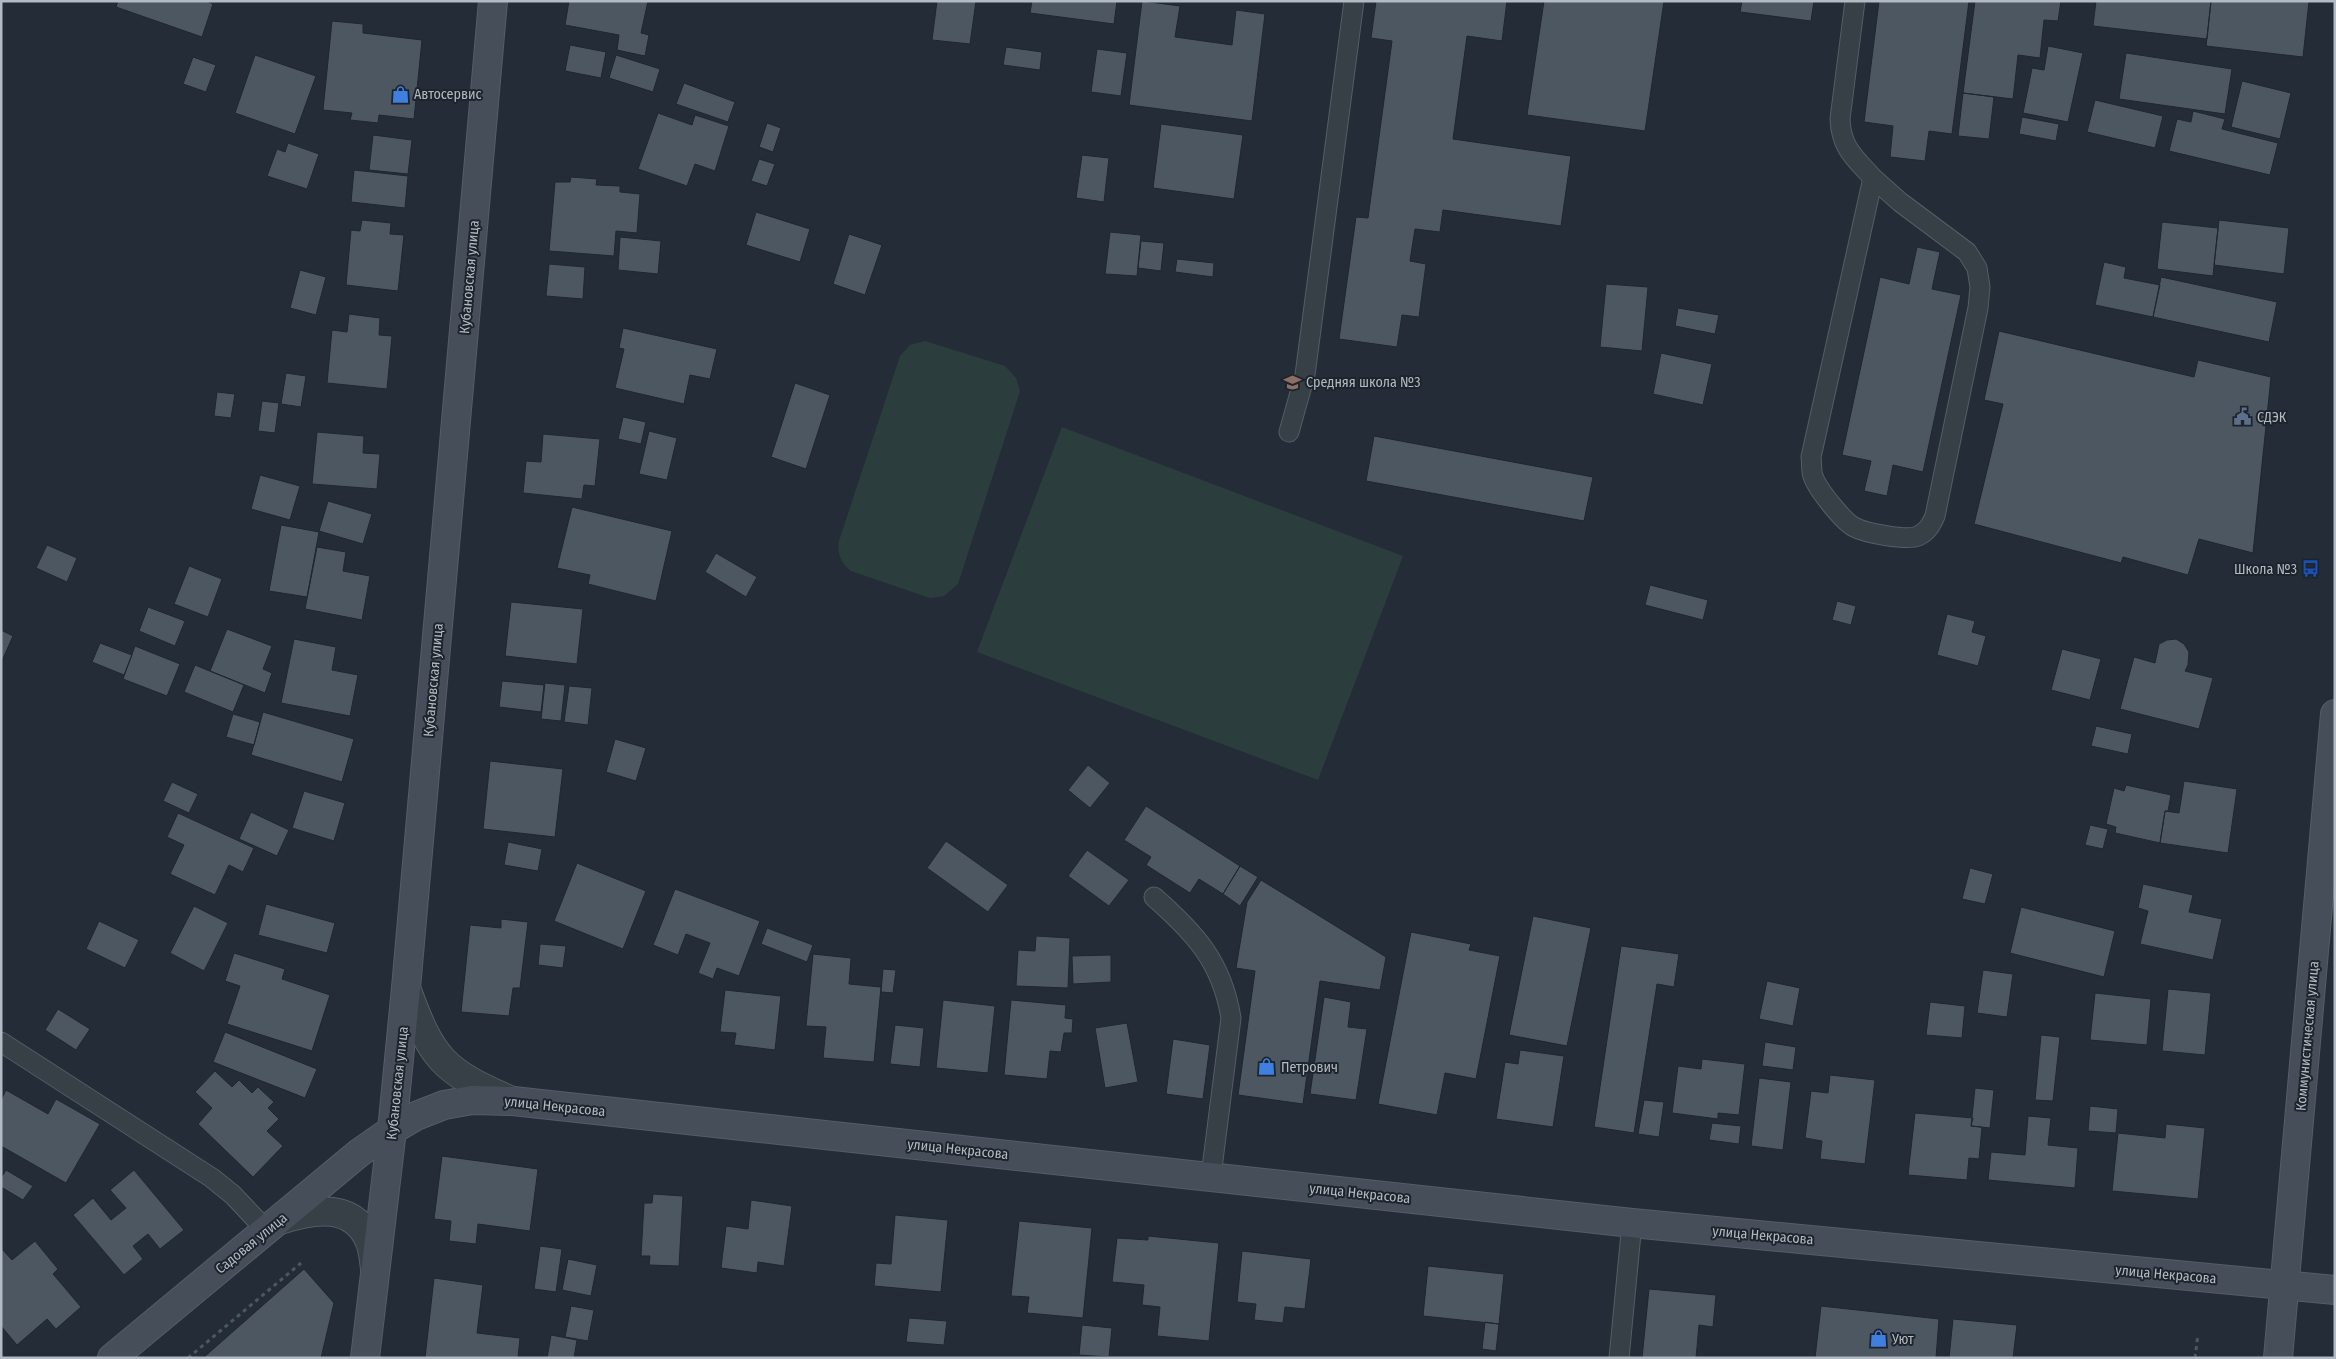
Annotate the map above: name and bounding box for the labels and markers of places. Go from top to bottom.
shop icon: Автосервис [390,84,410,104]
place label: Автосервис [414,86,481,103]
school or university icon: Средняя школа №3 [1282,372,1302,392]
place label: Средняя школа №3 [1306,374,1420,391]
public building icon: СДЭК [2233,407,2253,427]
place label: СДЭК [2257,409,2287,426]
bus stop icon: Школа №3 [2301,559,2321,579]
place label: Школа №3 [2234,561,2297,578]
shop icon: Петрович [1257,1057,1277,1077]
place label: Петрович [1281,1059,1338,1076]
shop icon: Уют [1868,1329,1888,1349]
place label: Уют [1891,1331,1914,1348]

